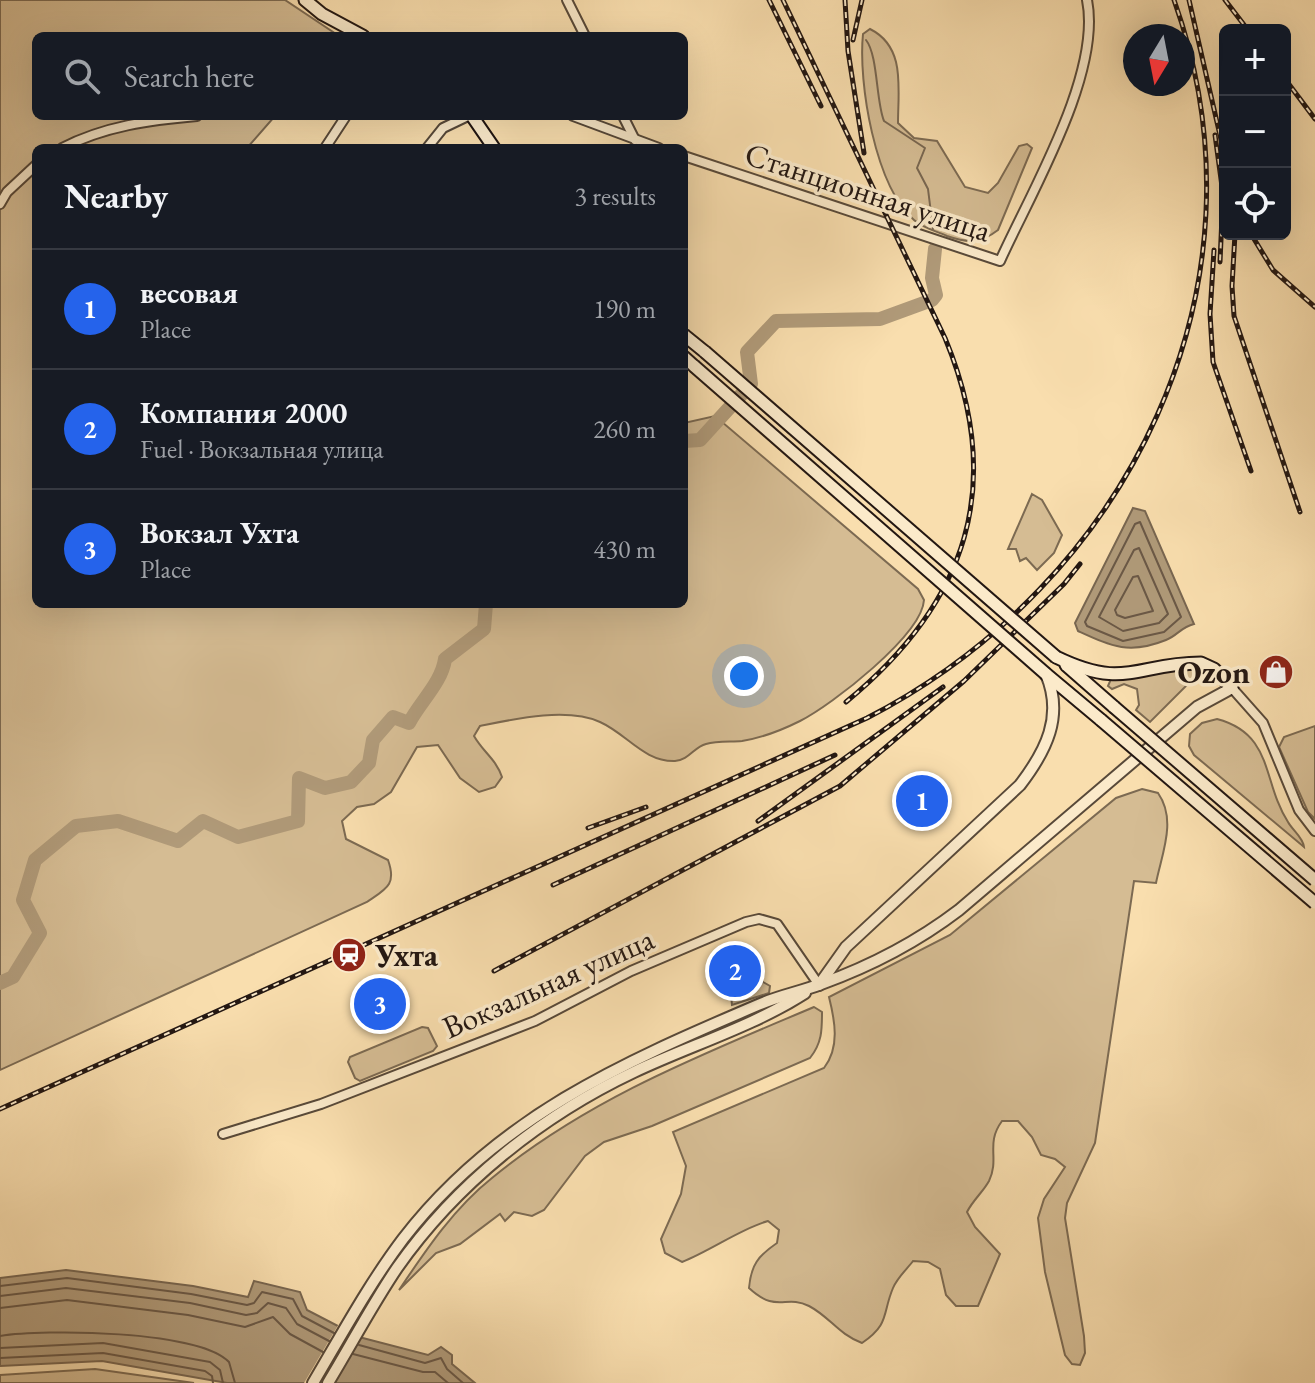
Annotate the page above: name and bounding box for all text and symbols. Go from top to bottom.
north arrow [1123,24,1195,96]
map controls [1219,24,1291,240]
button: + [1219,24,1291,96]
search box [32,32,688,120]
icon: search [60,54,104,98]
text: Search here [124,57,254,96]
button: − [1219,96,1291,168]
street label: Станционная улица [740,132,996,252]
button: locate [1219,168,1291,240]
text: Nearby [64,174,168,218]
text: 3 results [575,179,656,213]
text: весовая [140,273,238,312]
text: 1 [83,292,97,326]
text: 190 m [593,292,656,326]
text: Place [140,312,191,346]
text: Компания 2000 [140,393,347,432]
text: 2 [83,412,97,446]
text: 260 m [593,412,656,446]
text: Fuel · Вокзальная улица [140,432,384,466]
text: Вокзал Ухта [140,513,299,552]
text: 3 [83,532,97,566]
text: 430 m [593,532,656,566]
text: Place [140,552,191,586]
place label: Ozon [1177,651,1250,693]
shop icon: Ozon [1257,653,1295,691]
your location [724,656,764,696]
pin: 1 [896,771,948,831]
street label: Вокзальная улица [436,917,661,1048]
place label: Ухта [374,934,439,976]
station icon: Ухта [330,936,368,974]
pin: 2 [709,941,761,1001]
pin: 3 [354,974,406,1034]

